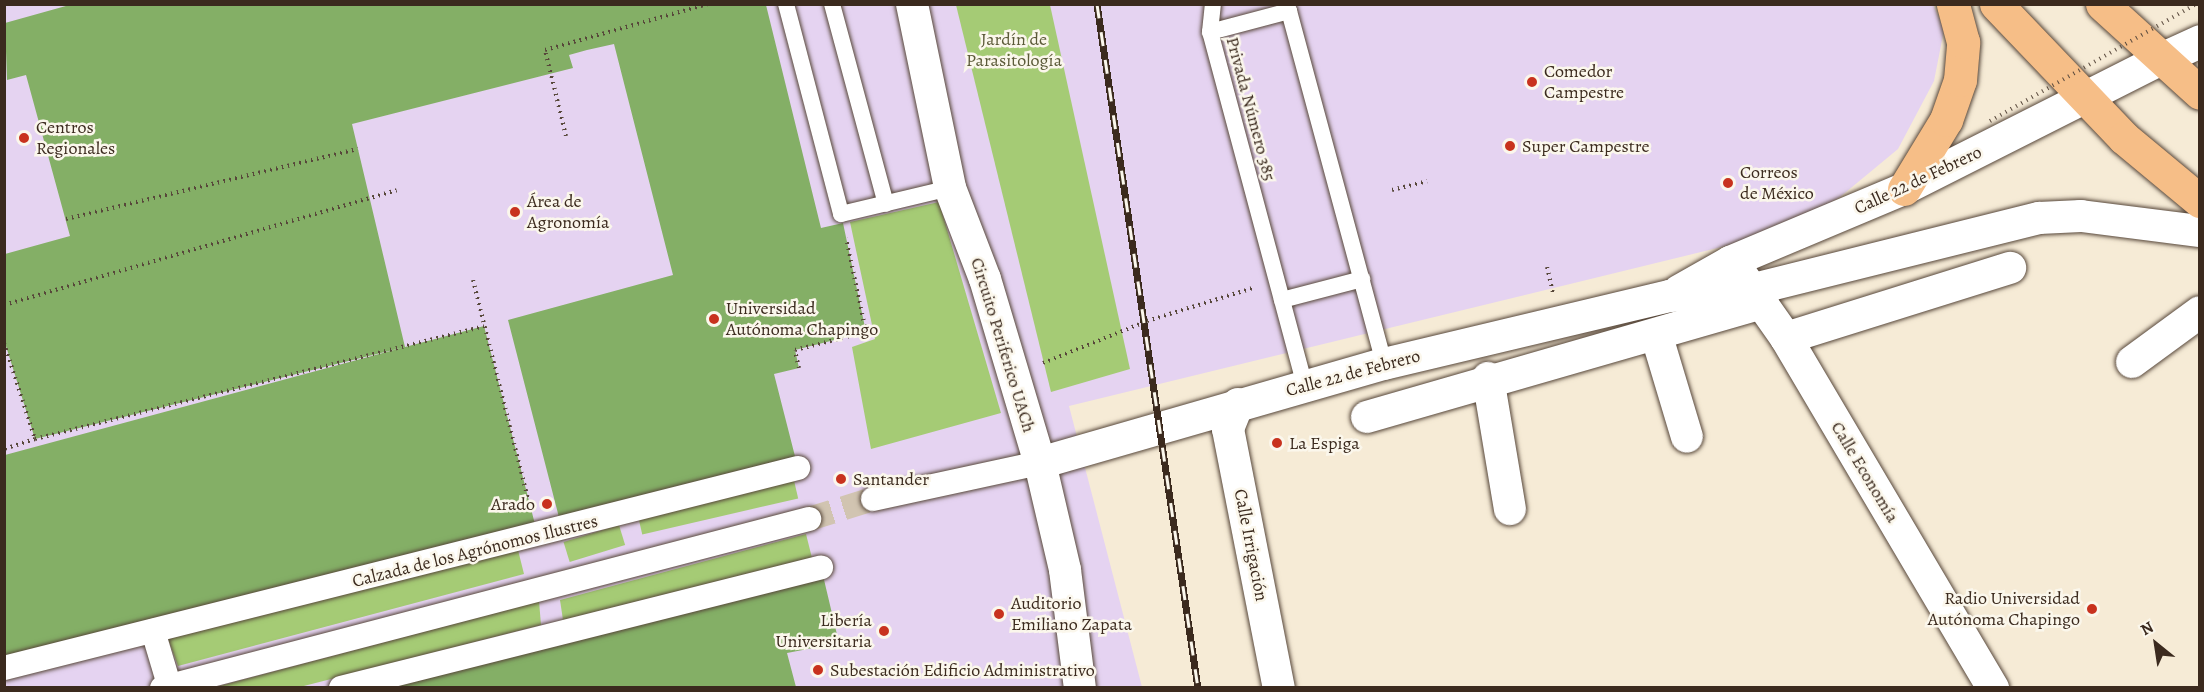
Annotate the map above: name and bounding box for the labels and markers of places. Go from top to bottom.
place label: Comedor Campestre [1544,61,1624,104]
marker: Comedor Campestre [1525,75,1539,89]
place label: Centros Regionales [36,117,115,160]
marker: Centros Regionales [17,131,31,145]
place label: Super Campestre [1522,135,1649,157]
marker: Super Campestre [1503,139,1517,153]
place label: Correos de México [1740,162,1814,204]
marker: Correos de México [1721,176,1735,190]
place label: Área de Agronomía [527,191,609,234]
marker: Área de Agronomía [508,205,522,219]
place label: Universidad Autónoma Chapingo [726,298,878,340]
marker: Universidad Autónoma Chapingo [707,312,721,326]
place label: La Espiga [1289,432,1360,454]
marker: La Espiga [1270,436,1284,450]
place label: Santander [853,468,929,490]
marker: Santander [834,472,848,486]
place label: Arado [491,493,535,515]
marker: Arado [540,497,554,511]
place label: Radio Universidad Autónoma Chapingo [1928,588,2080,630]
place label: Auditorio Emiliano Zapata [1011,593,1132,636]
marker: Radio Universidad Autónoma Chapingo [2085,602,2099,616]
marker: Auditorio Emiliano Zapata [992,607,1006,621]
place label: Libería Universitaria [775,610,872,652]
marker: Libería Universitaria [877,624,891,638]
place label: Subestación Edificio Administrativo [830,659,1095,681]
marker: Subestación Edificio Administrativo [811,663,825,677]

